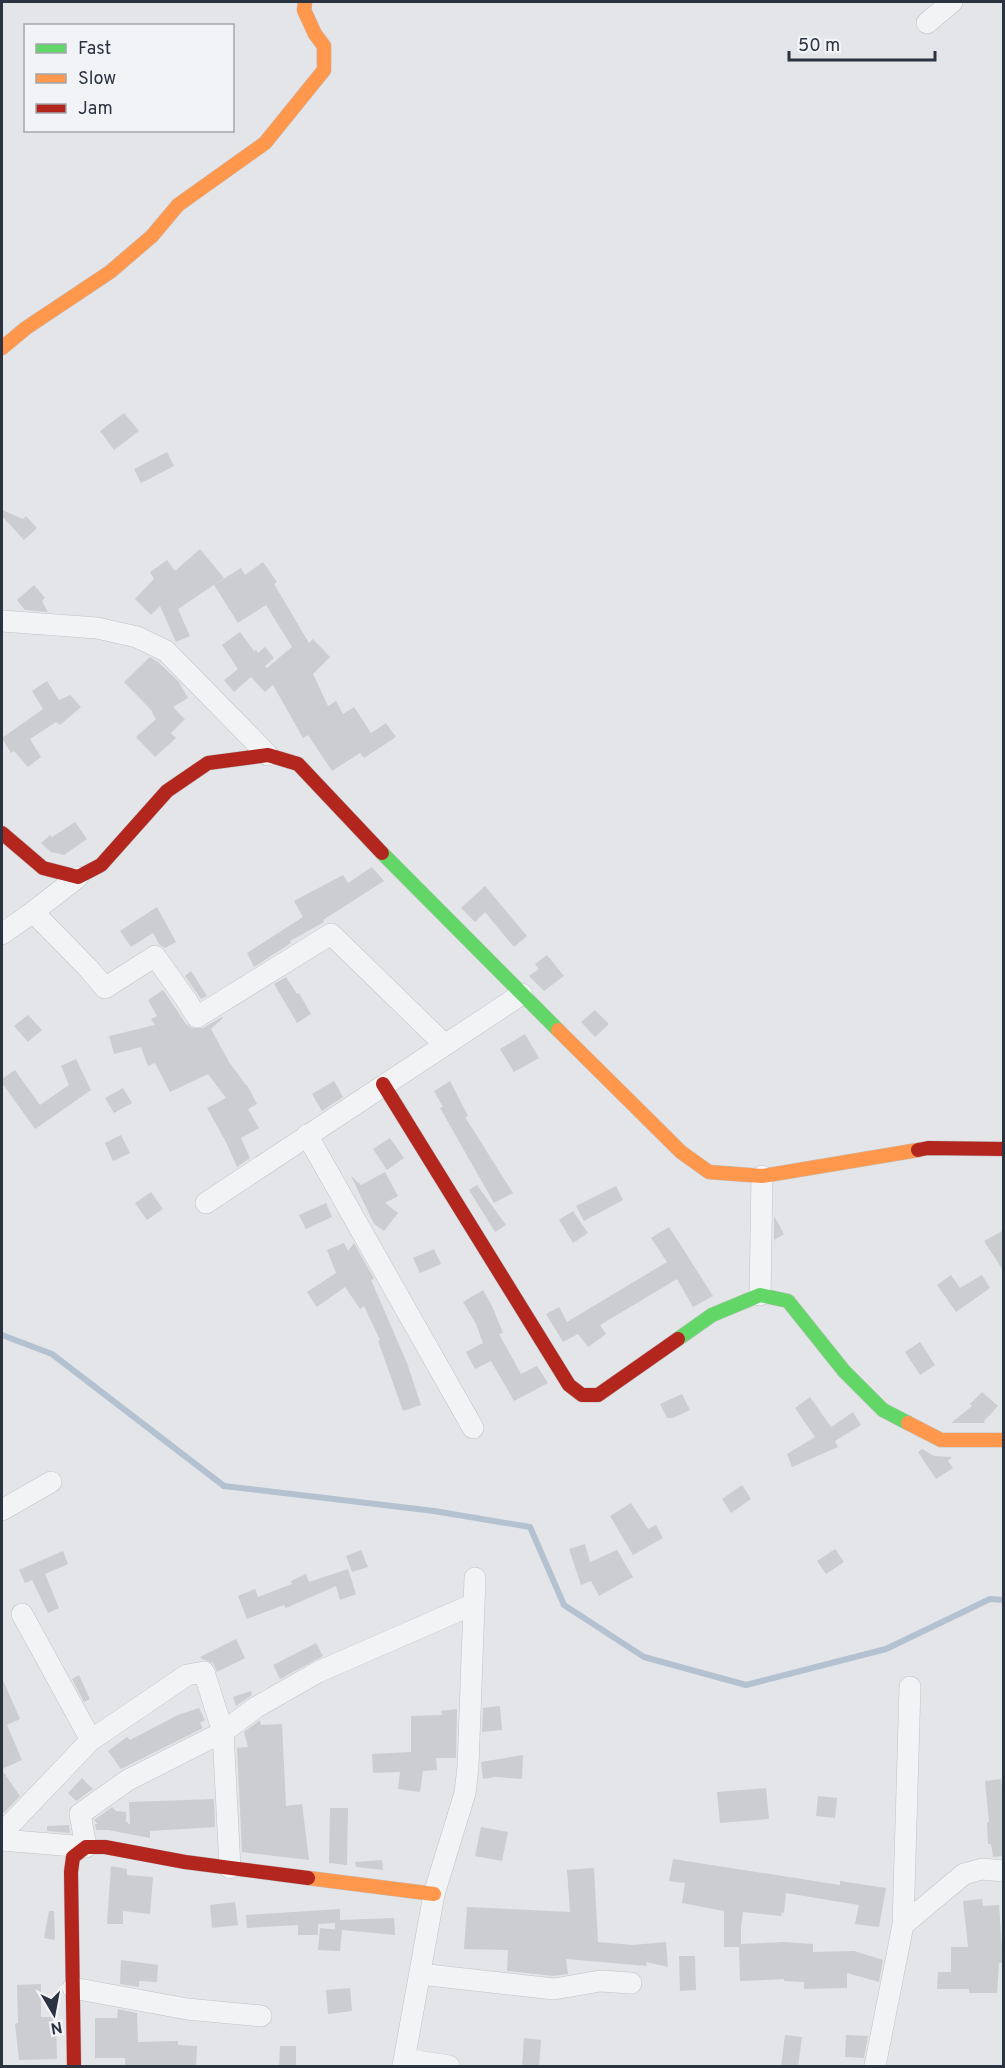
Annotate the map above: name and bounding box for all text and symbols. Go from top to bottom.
legend [24,24,234,132]
scale bar [789,24,934,62]
text: 50 m [798,35,840,58]
text: Fast [78,38,111,61]
text: Slow [78,68,116,91]
text: Jam [78,98,113,121]
north arrow [24,1984,84,2044]
text: N [49,2016,64,2038]

